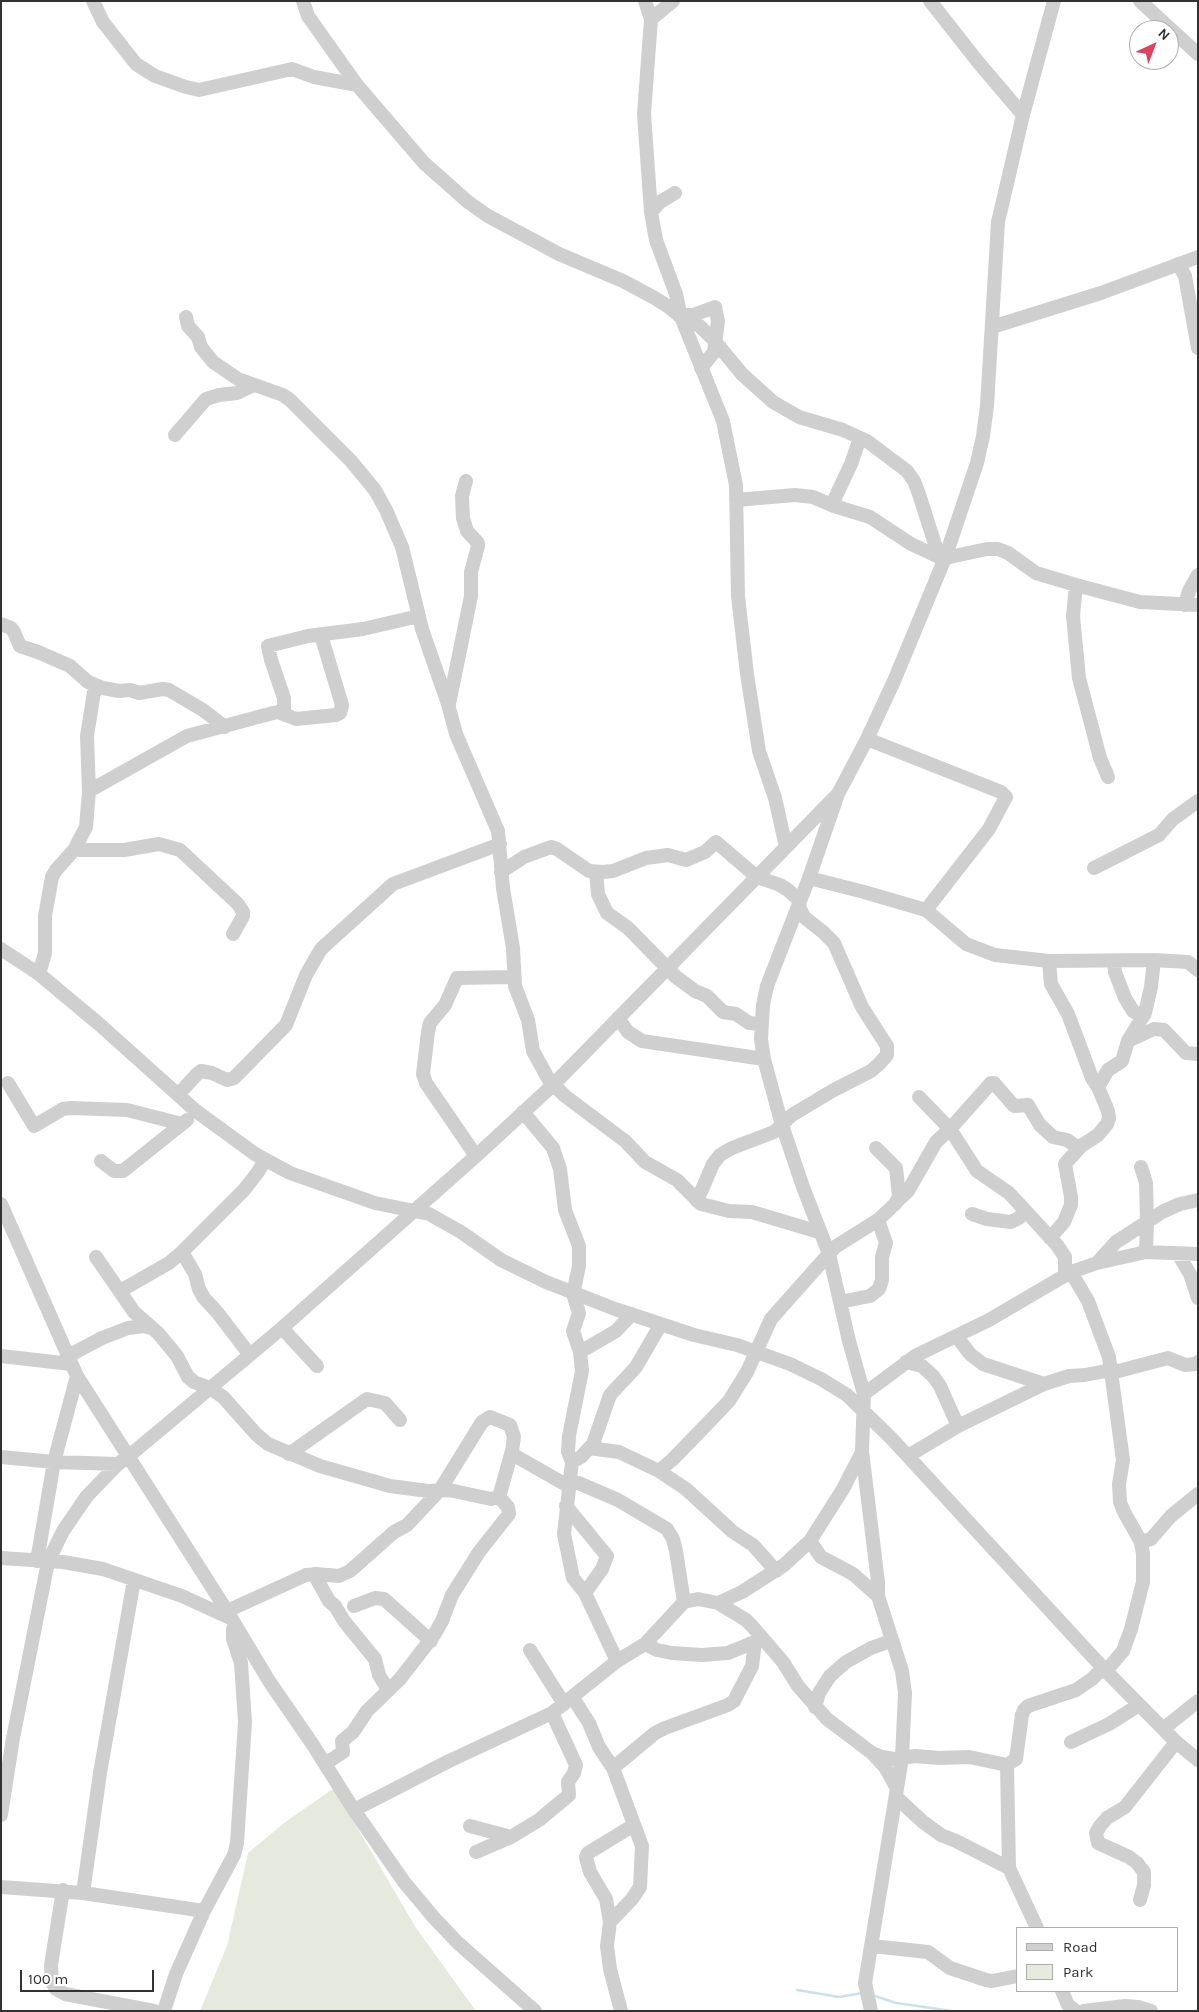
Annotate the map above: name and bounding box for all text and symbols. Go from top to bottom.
north arrow [1129,20,1179,70]
text: N [1154,25,1173,44]
legend [1016,1927,1179,1992]
text: Road [1063,1938,1098,1956]
scale bar [22,1960,156,1992]
text: Park [1063,1963,1093,1981]
text: 100 m [28,1970,68,1988]

